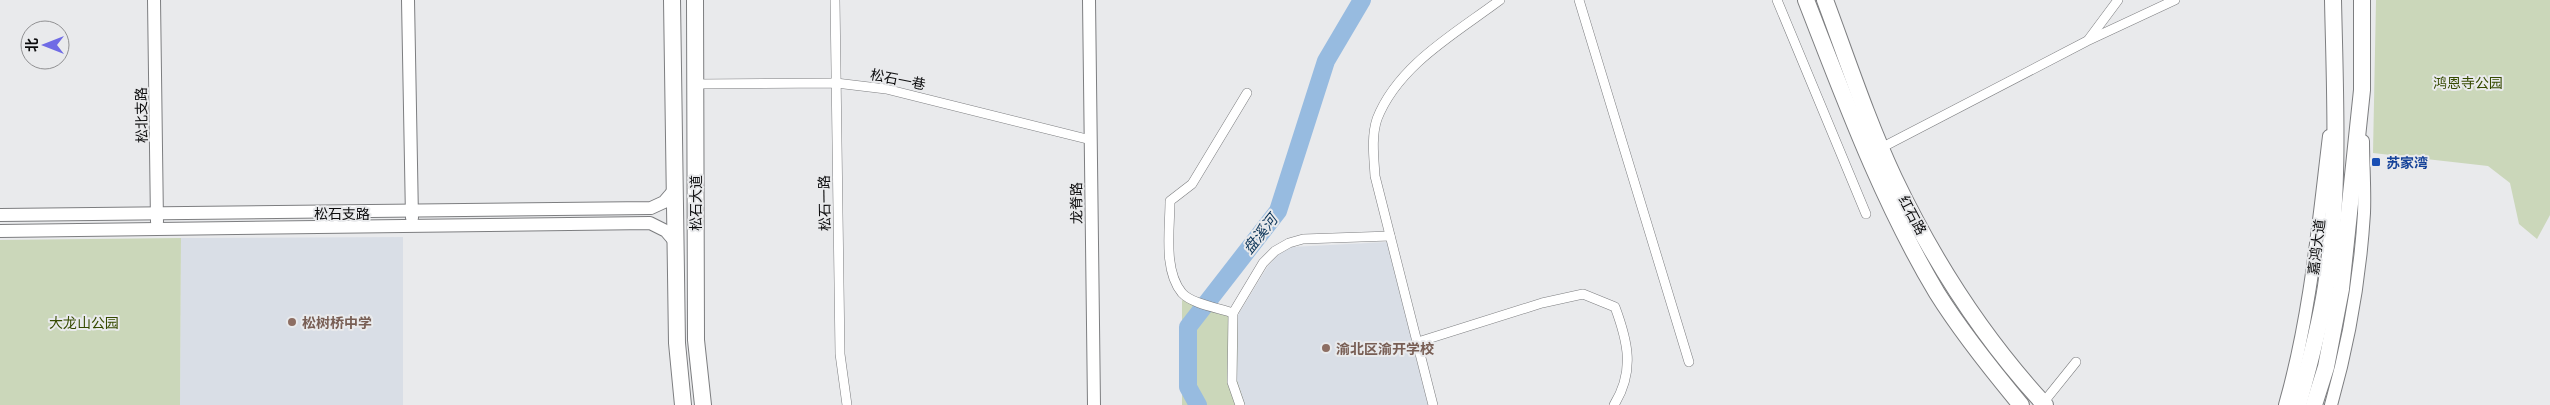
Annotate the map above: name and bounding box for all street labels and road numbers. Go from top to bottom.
street label: 松石一巷 [869,63,927,95]
street label: 松北支路 [130,87,152,143]
street label: 松石大道 [685,175,706,231]
street label: 松石一路 [813,175,835,231]
street label: 龙脊路 [1065,182,1087,224]
street label: 红石路 [1894,192,1932,238]
street label: 松石支路 [314,203,370,224]
street label: 嘉鸿大道 [2302,218,2330,276]

